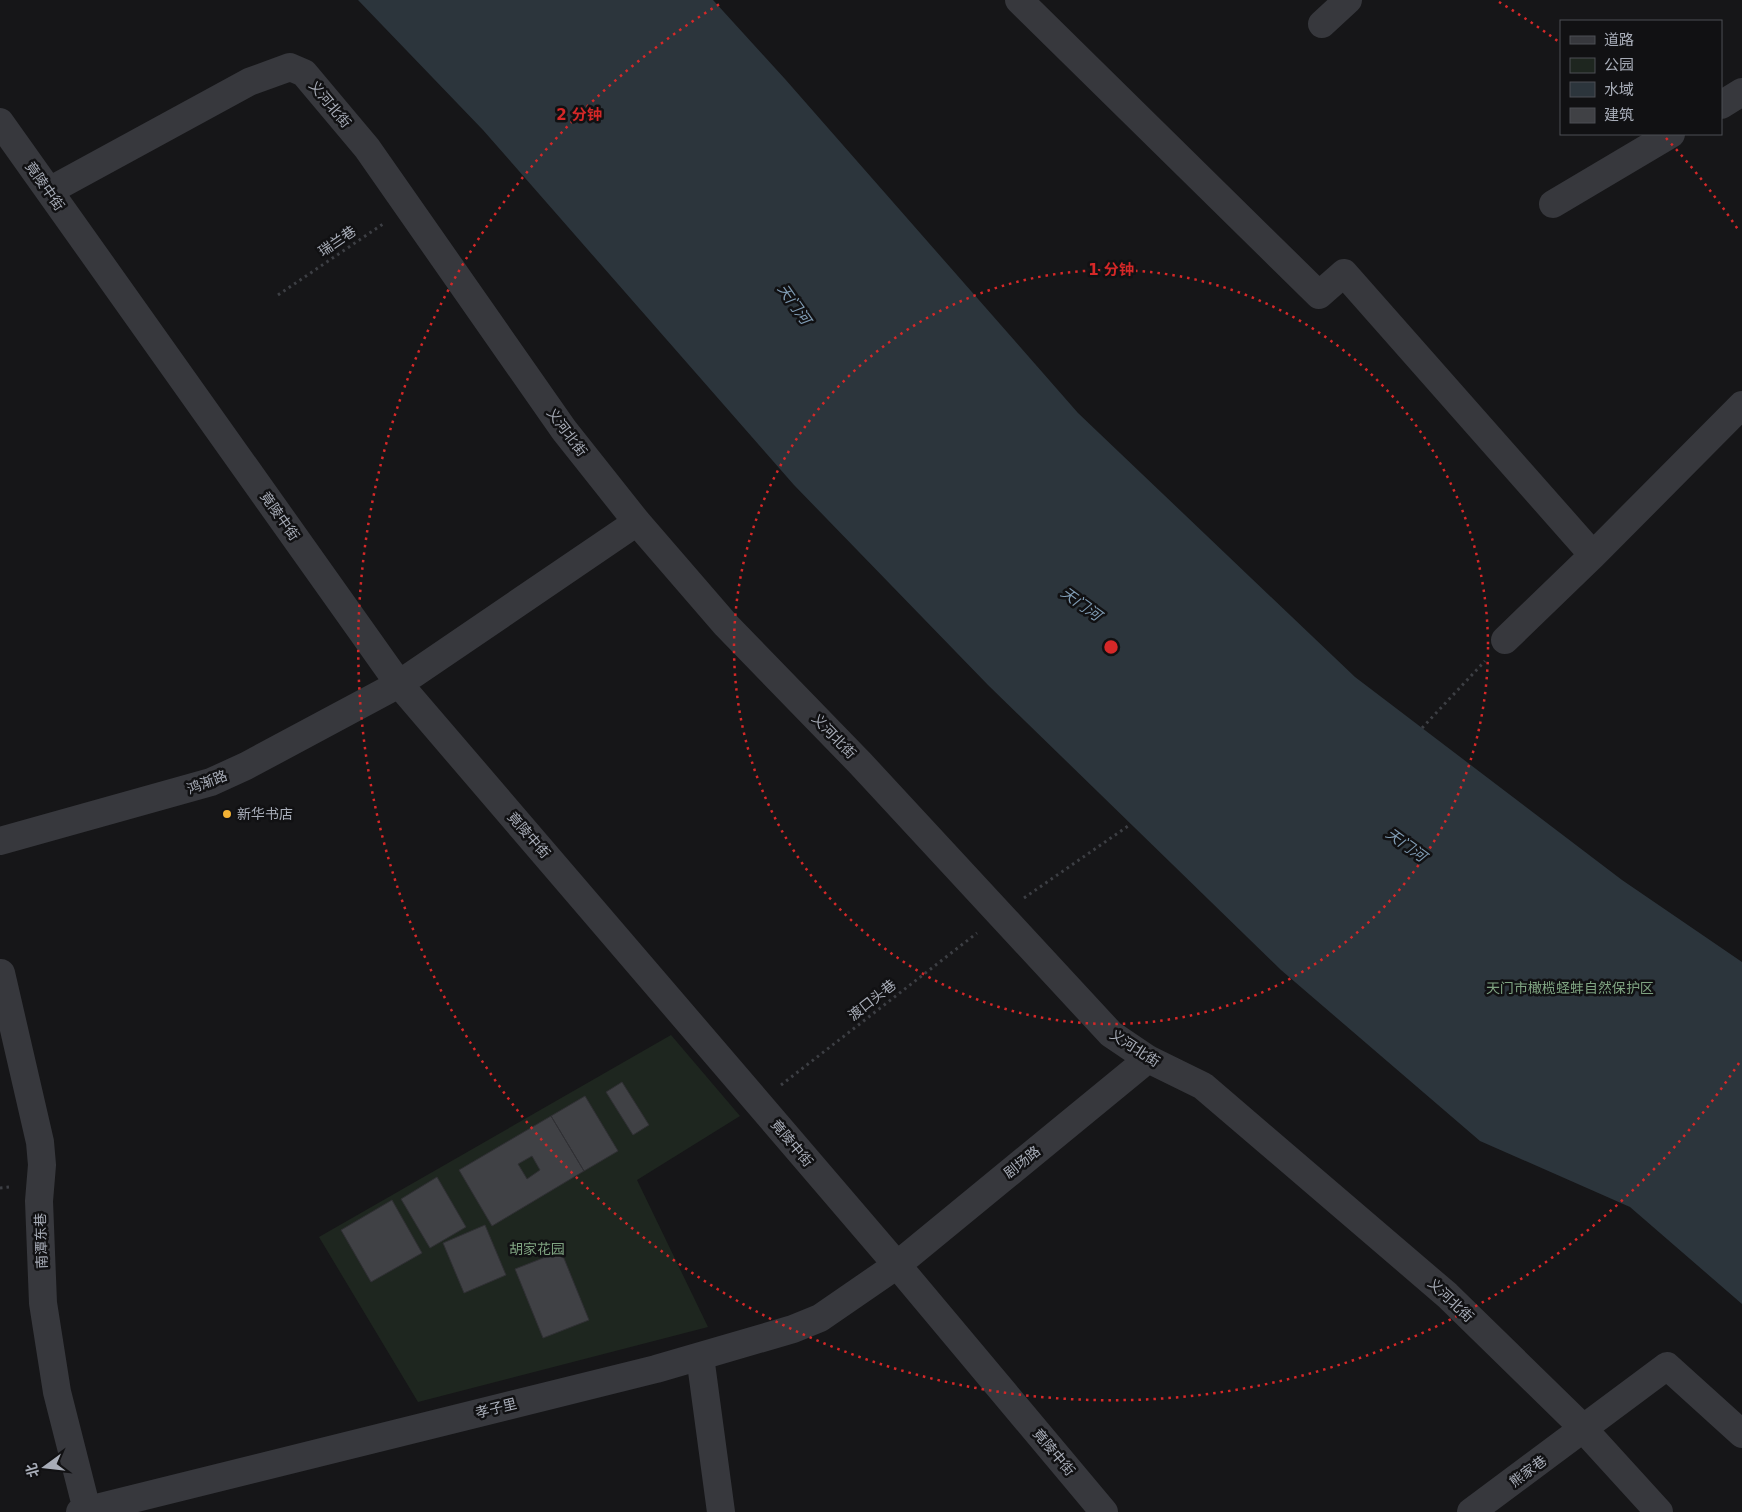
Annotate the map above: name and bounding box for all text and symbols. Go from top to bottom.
legend [1560,20,1722,135]
text: 道路 [1604,31,1634,49]
text: 公园 [1604,56,1634,74]
street label: 义河北街 [306,77,354,131]
text: 水域 [1604,81,1634,99]
text: 2 分钟 [556,106,602,124]
text: 建筑 [1604,106,1634,124]
street label: 竟陵中街 [22,158,68,214]
street label: 瑞兰巷 [315,223,359,259]
text: 1 分钟 [1088,261,1134,279]
water label: 天门河 [774,280,816,330]
street label: 义河北街 [544,405,590,459]
street label: 竟陵中街 [257,488,303,544]
water label: 天门河 [1058,583,1107,626]
centre of rings [1102,638,1120,656]
street label: 义河北街 [809,710,859,762]
street label: 鸿渐路 [185,767,229,797]
place label: 新华书店 [237,806,293,822]
marker: 新华书店 [221,808,233,820]
street label: 竟陵中街 [505,809,553,861]
water label: 天门河 [1383,824,1432,867]
street label: 渡口头巷 [845,976,899,1024]
park label: 天门市橄榄蛏蚌自然保护区 [1486,980,1654,996]
street label: 义河北街 [1107,1026,1163,1070]
street label: 竟陵中街 [768,1116,816,1170]
street label: 剧场路 [1001,1143,1043,1181]
street label: 南潭东巷 [32,1213,50,1269]
park label: 胡家花园 [509,1241,565,1257]
street label: 义河北街 [1425,1275,1477,1325]
street label: 孝子里 [474,1395,518,1421]
street label: 竟陵中街 [1030,1425,1078,1479]
north arrow [20,1442,70,1492]
street label: 熊家巷 [1506,1452,1550,1490]
text: 北 [23,1462,42,1479]

